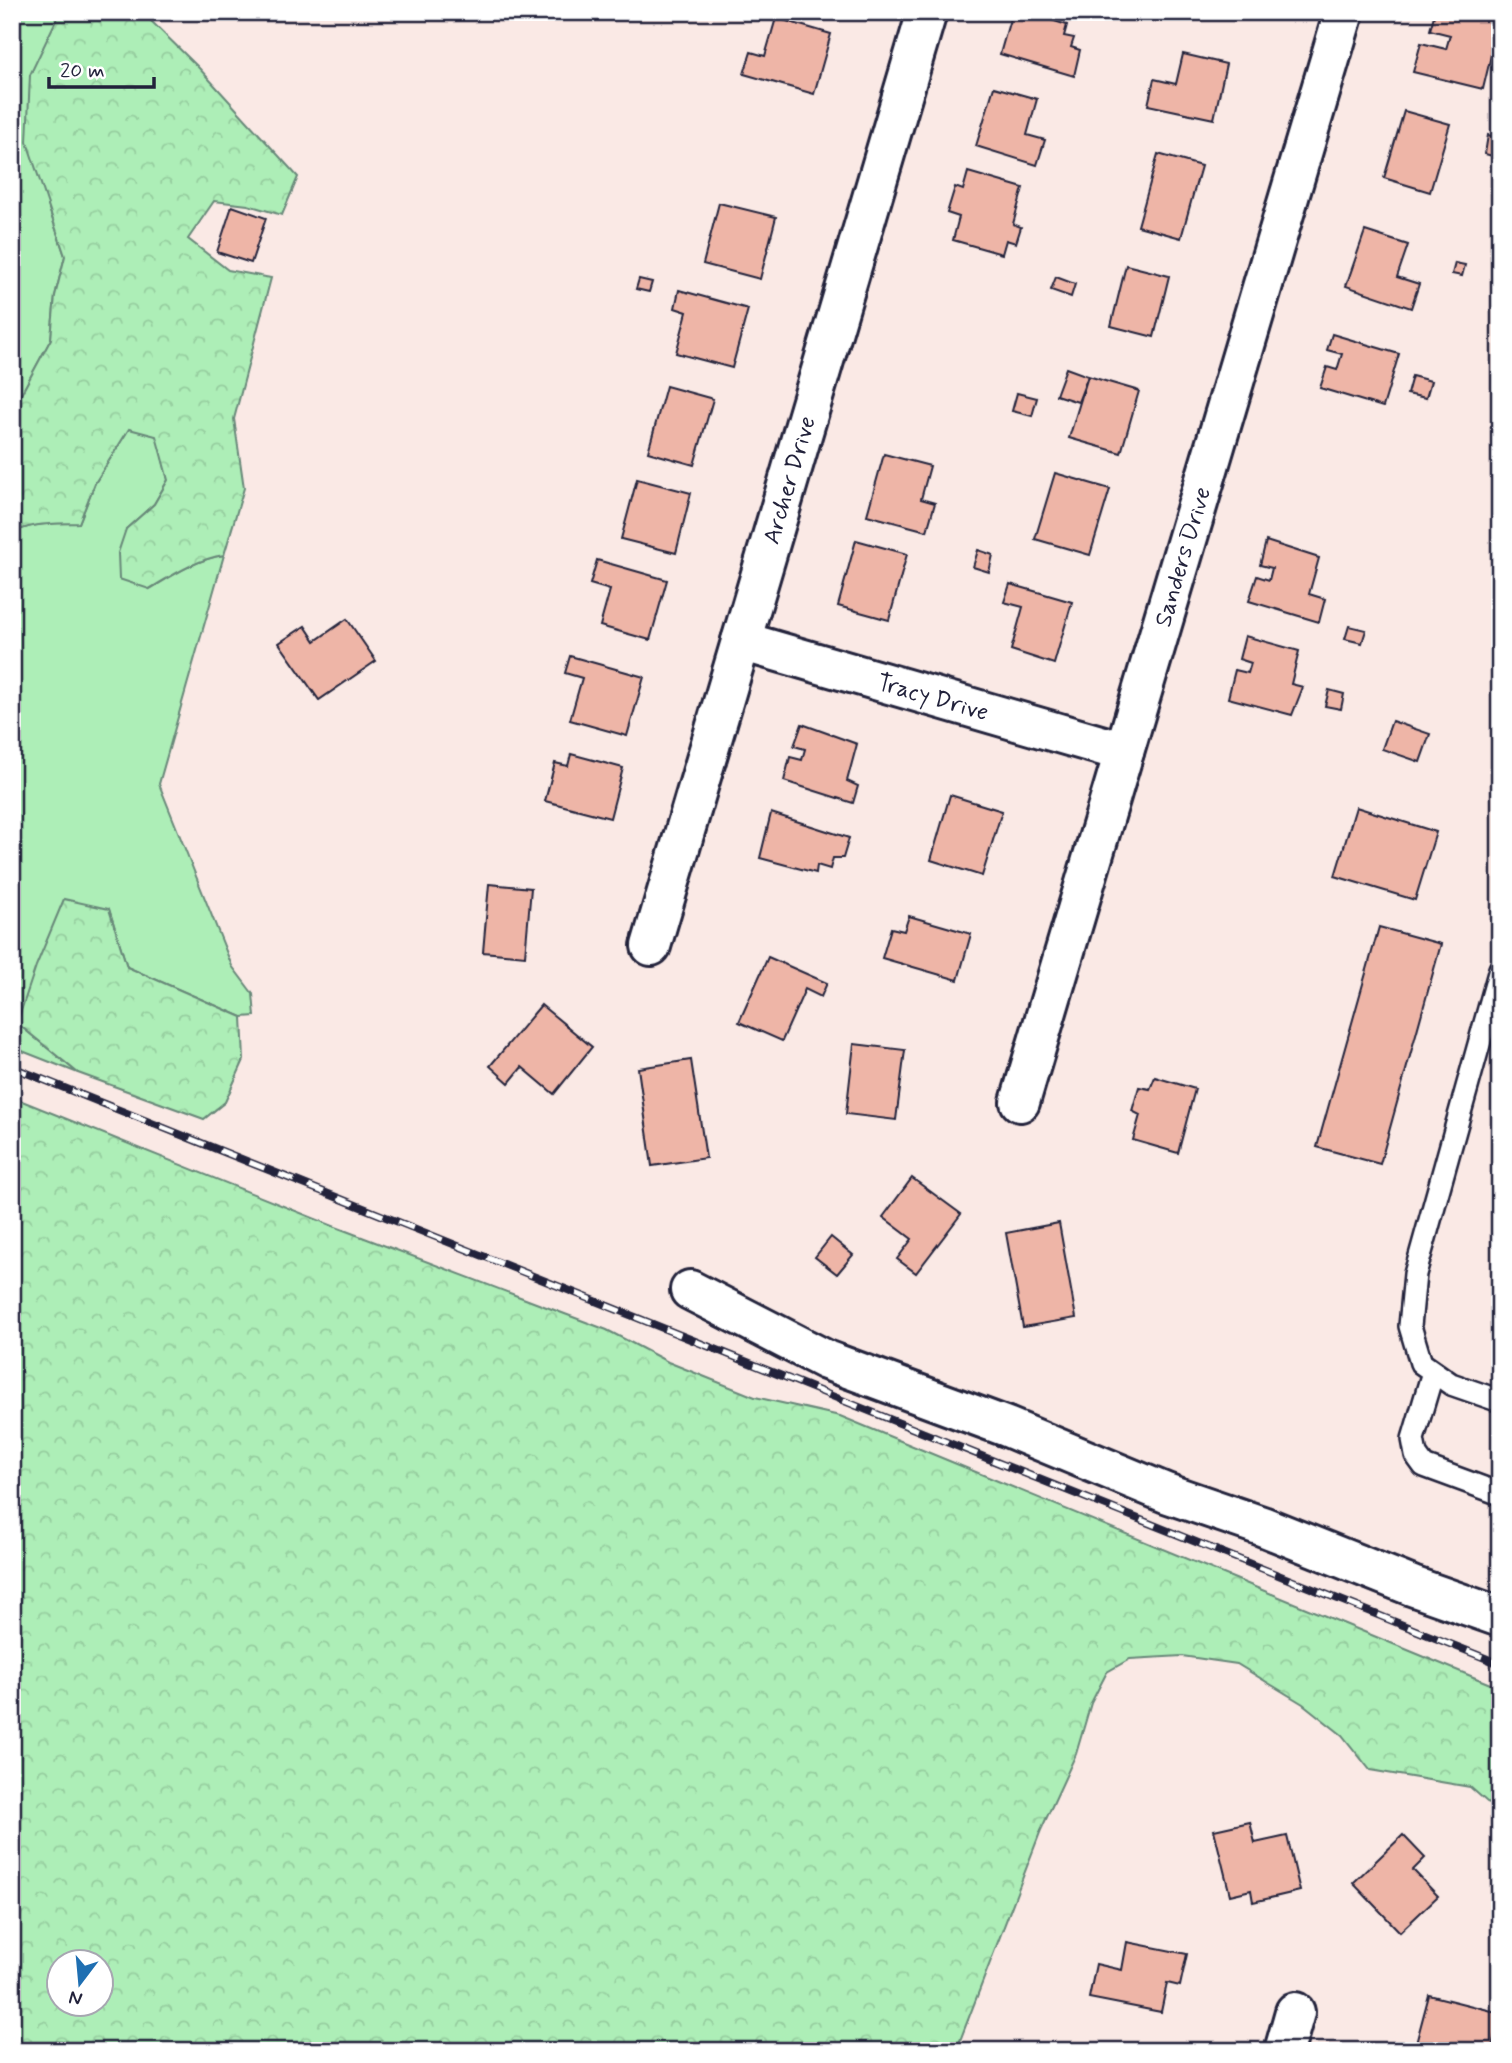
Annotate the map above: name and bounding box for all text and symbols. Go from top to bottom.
scale bar [49,46,154,90]
text: 20 m [60,57,105,85]
street label: Archer Drive [757,413,824,548]
street label: Sanders Drive [1148,483,1219,631]
street label: Tracy Drive [873,667,992,729]
north arrow [46,1948,116,2018]
text: N [66,1984,85,2012]

